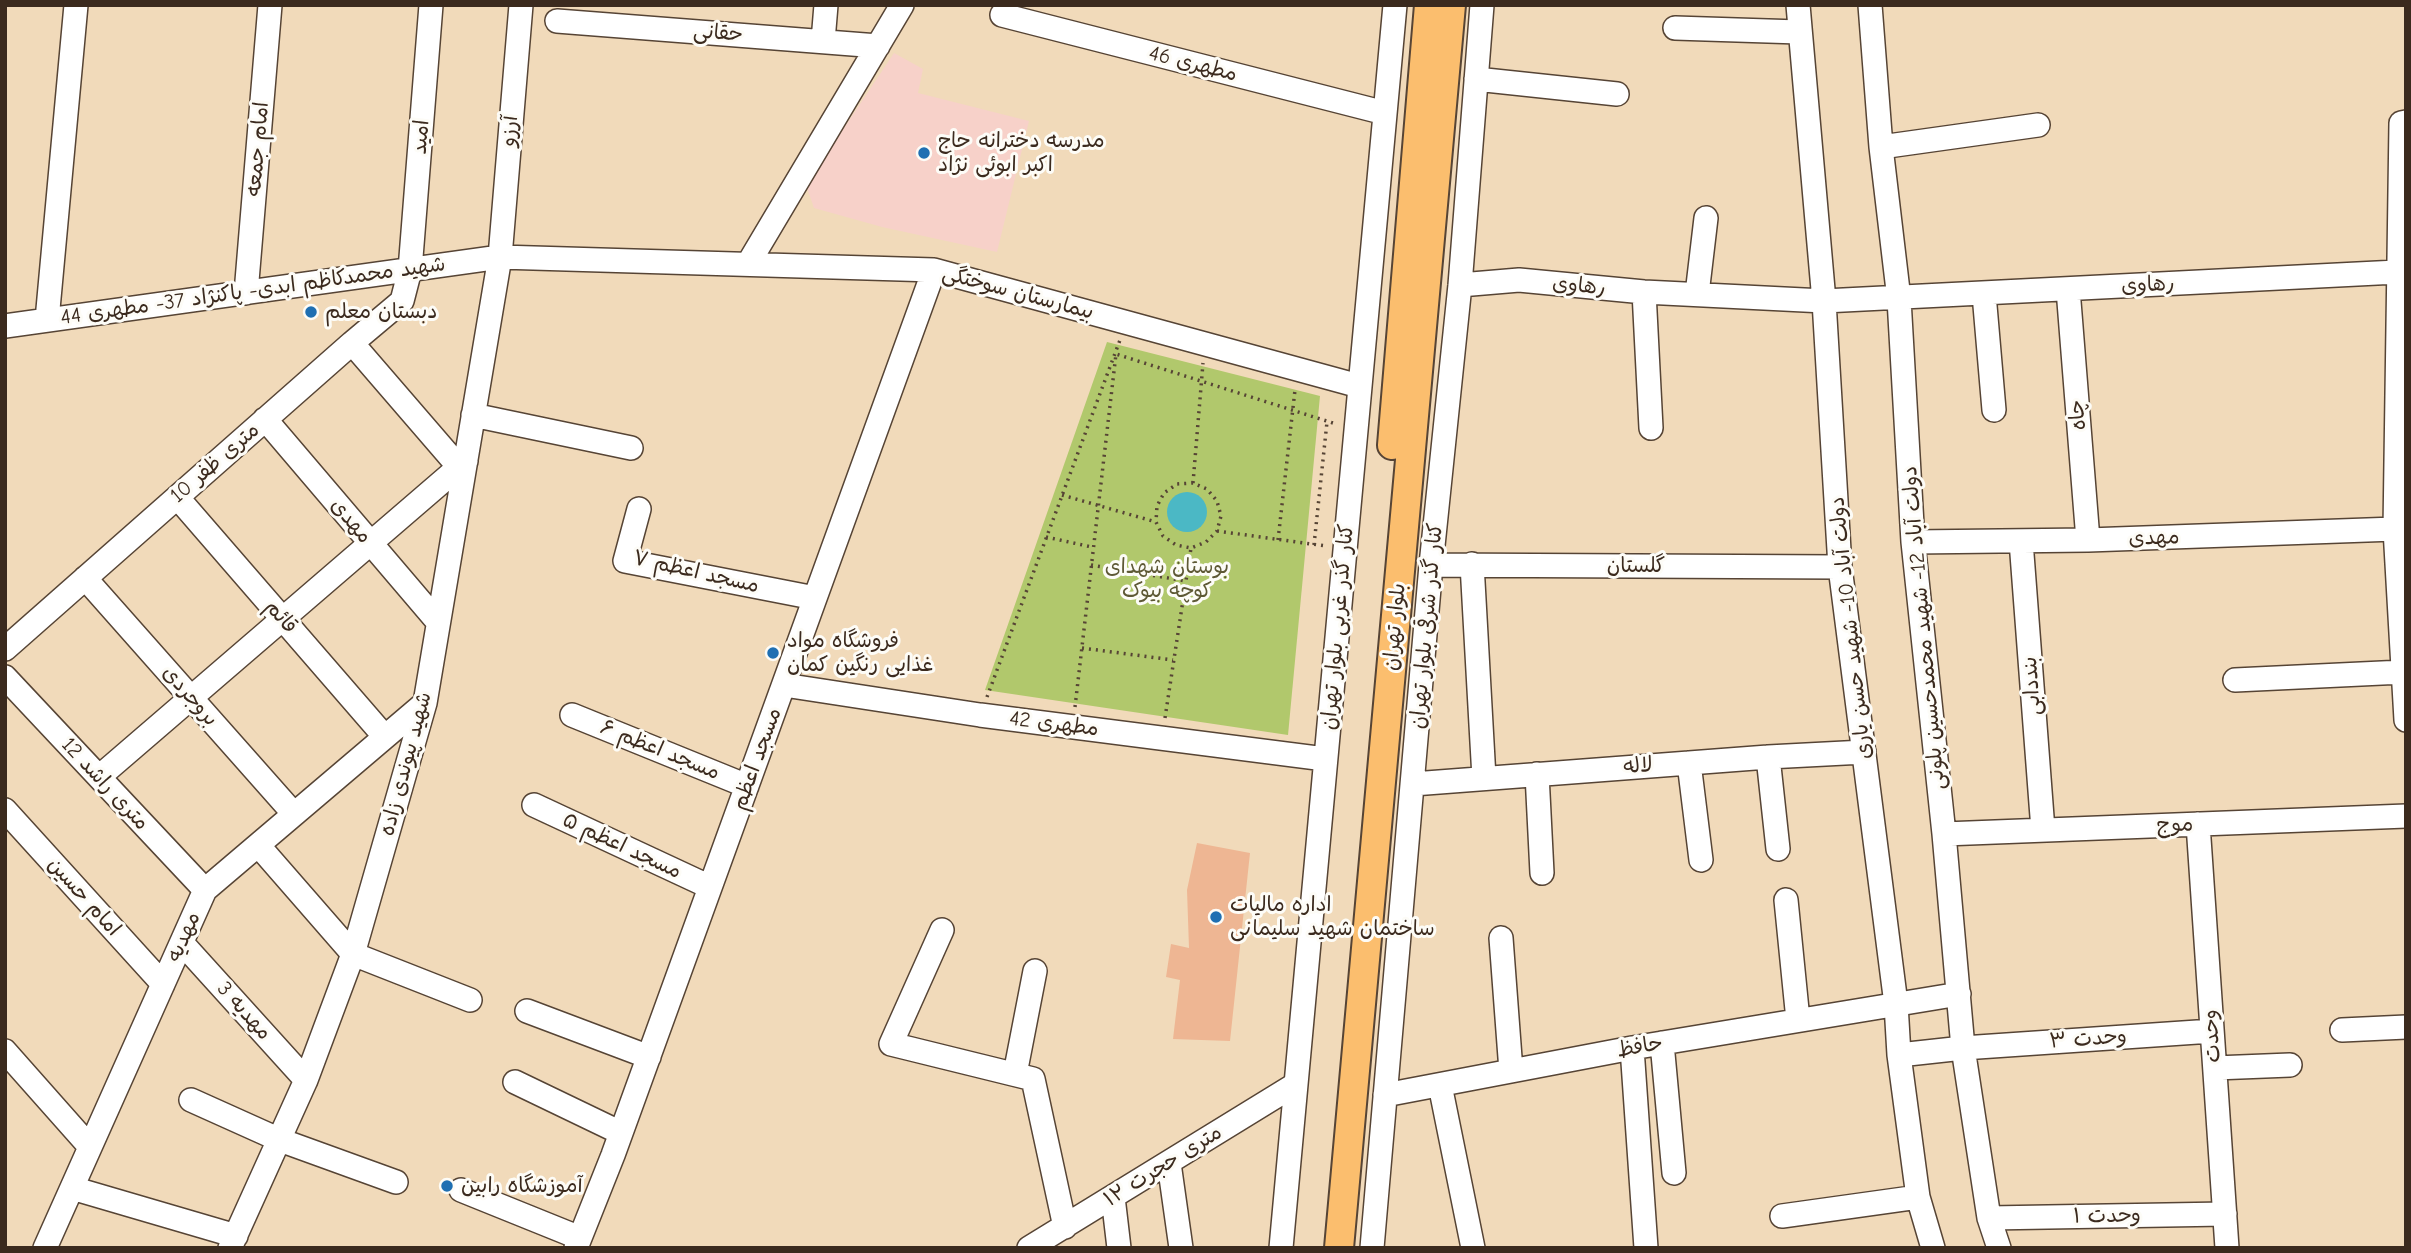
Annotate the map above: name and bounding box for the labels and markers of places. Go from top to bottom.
place label: مدرسه دخترانه حاج اکبر ابوئی نژاد [938,128,1105,178]
marker: مدرسه دخترانه حاج اکبر ابوئی نژاد [916,145,932,161]
place label: دبستان معلم [325,299,437,325]
marker: دبستان معلم [303,304,319,320]
place label: فروشگاه مواد غذایی رنگین کمان [787,628,933,678]
marker: فروشگاه مواد غذایی رنگین کمان [765,645,781,661]
place label: اداره مالیات ساختمان شهید سلیمانی [1230,892,1435,942]
marker: اداره مالیات ساختمان شهید سلیمانی [1208,909,1224,925]
place label: آموزشگاه رابین [461,1173,583,1199]
marker: آموزشگاه رابین [439,1178,455,1194]

